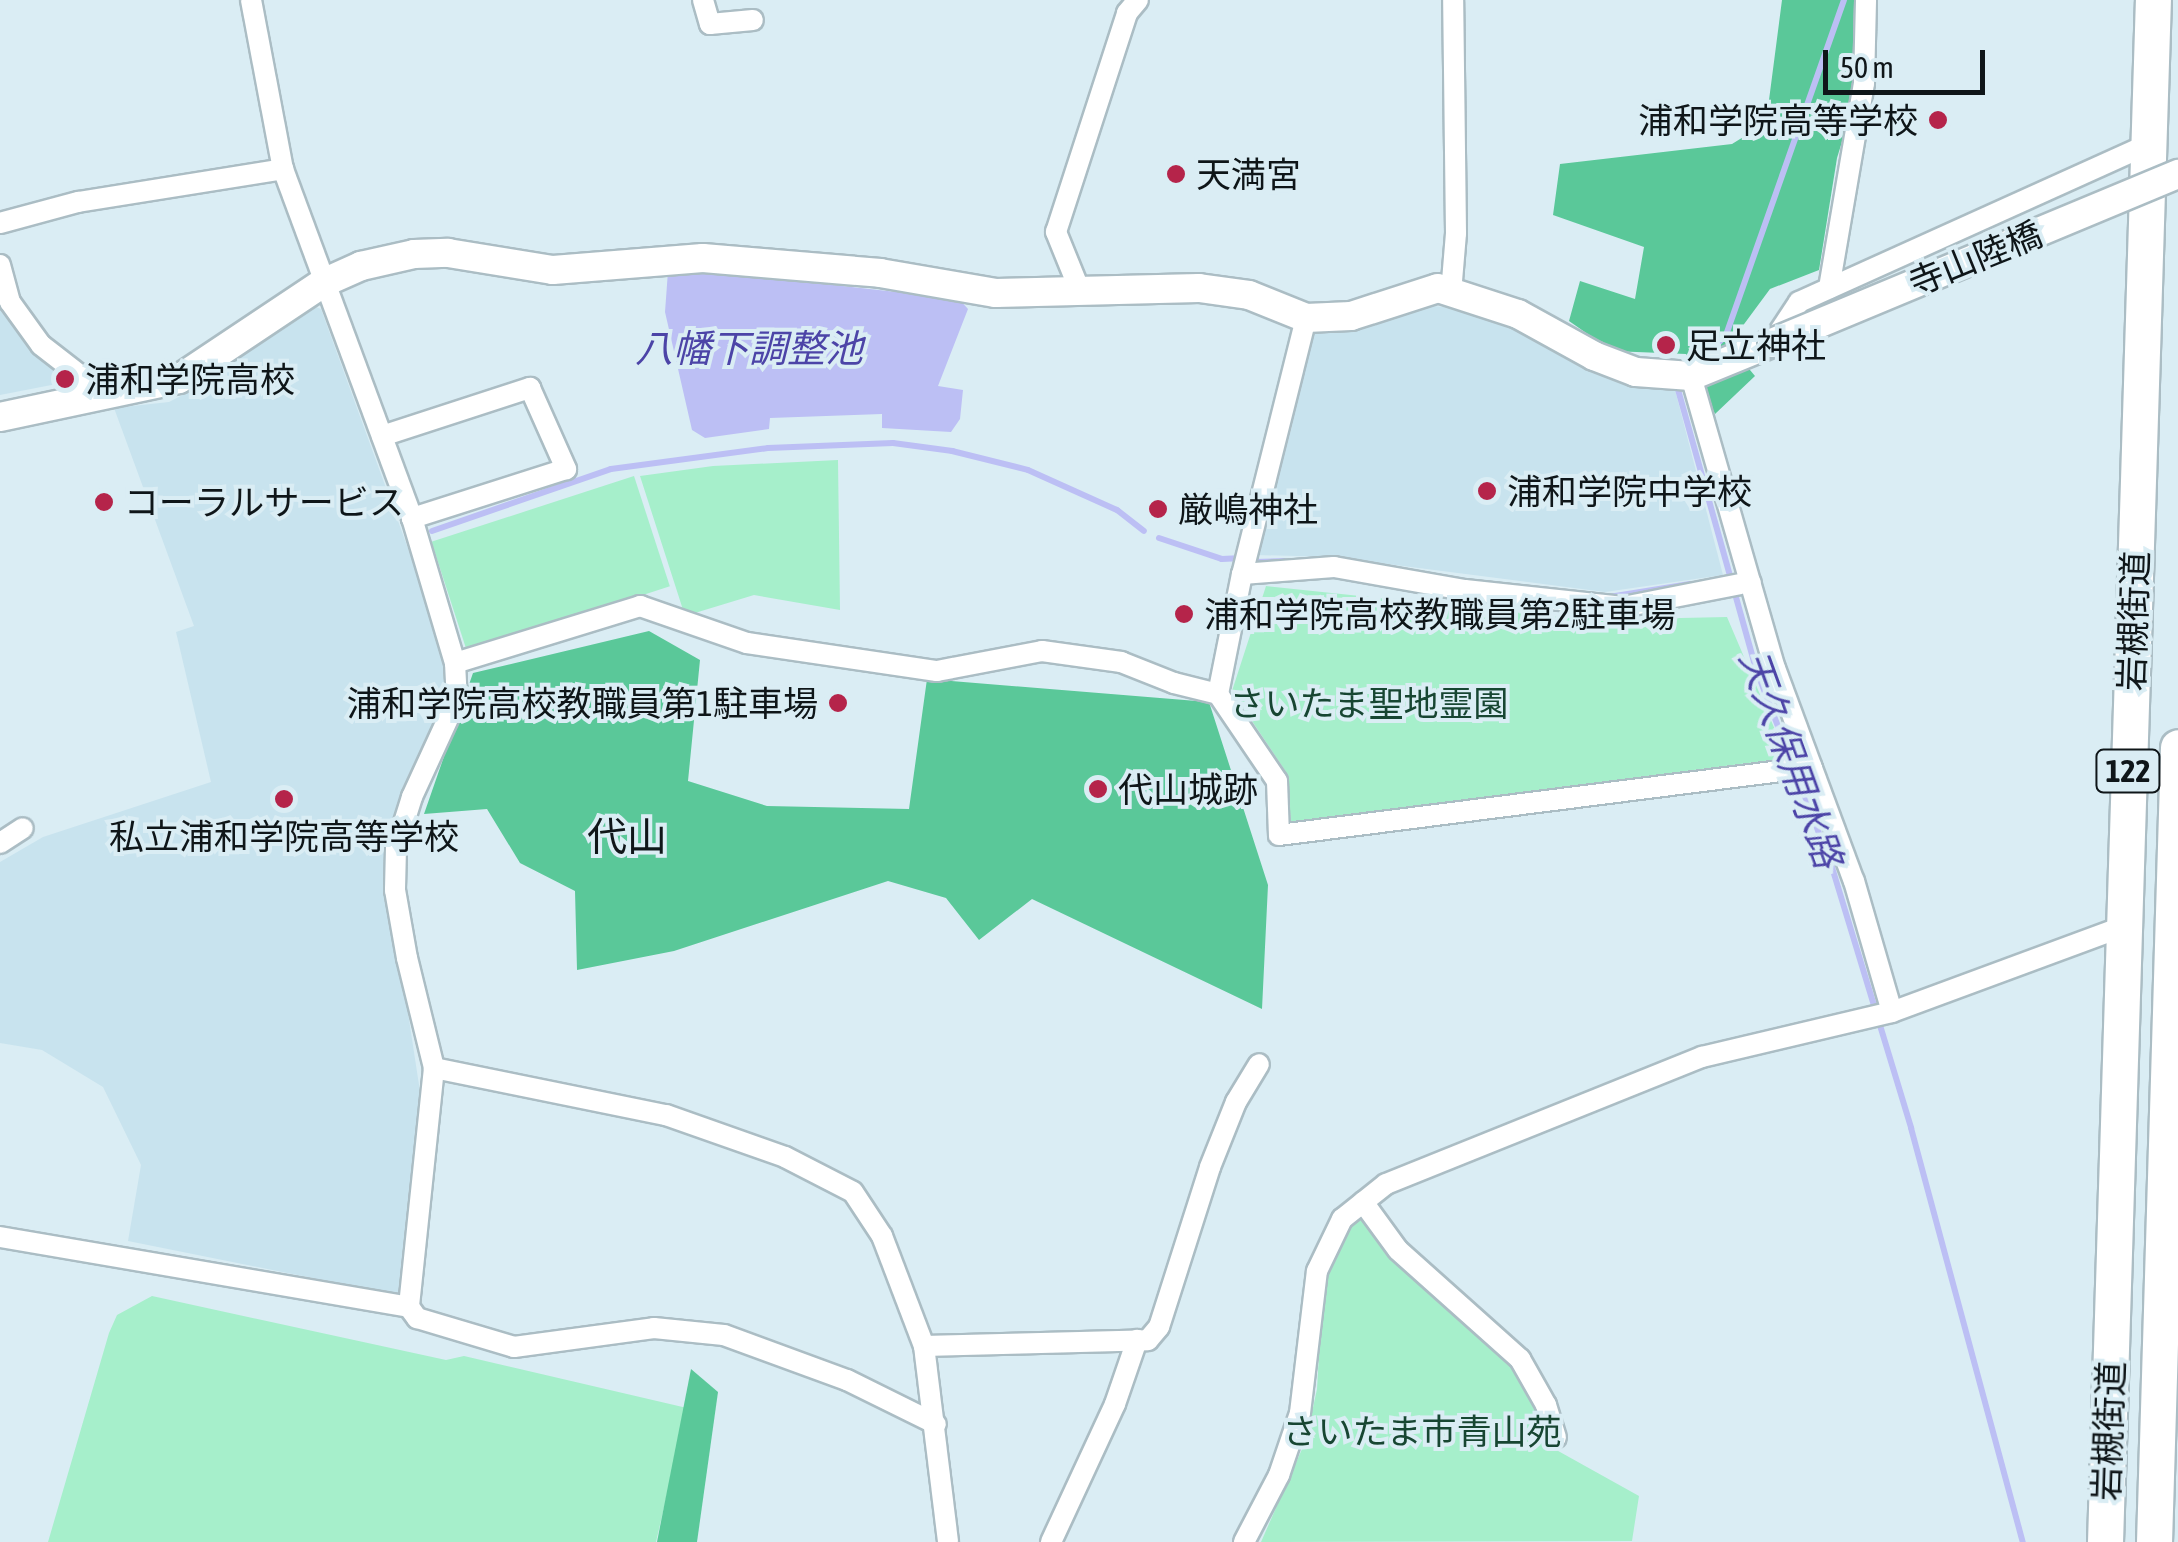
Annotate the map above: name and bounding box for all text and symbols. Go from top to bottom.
scale bar [1828,30,1990,92]
text: 50 m [1840,50,1894,84]
place label: 浦和学院高等学校 [1638,99,1918,141]
marker: 浦和学院高等学校 [1927,109,1949,131]
place label: 天満宮 [1196,153,1301,195]
marker: 天満宮 [1165,163,1187,185]
street label: 寺山陸橋 [1902,212,2048,304]
place label: 足立神社 [1686,324,1826,366]
water label: 八幡下調整池 [635,326,863,372]
marker: 足立神社 [1655,334,1677,356]
place label: 浦和学院高校 [85,358,295,400]
marker: 浦和学院高校 [54,368,76,390]
place label: 浦和学院中学校 [1507,470,1752,512]
marker: 浦和学院中学校 [1476,480,1498,502]
place label: コーラルサービス [124,481,404,523]
place label: 厳嶋神社 [1178,488,1318,530]
marker: コーラルサービス [93,491,115,513]
marker: 厳嶋神社 [1147,498,1169,520]
street label: 岩槻街道 [2110,550,2156,692]
place label: 浦和学院高校教職員第2駐車場 [1204,593,1675,635]
marker: 浦和学院高校教職員第2駐車場 [1173,603,1195,625]
water label: 天久保用水路 [1731,644,1851,874]
place label: 浦和学院高校教職員第1駐車場 [347,682,818,724]
park label: さいたま聖地霊園 [1229,682,1509,724]
marker: 浦和学院高校教職員第1駐車場 [827,692,849,714]
road number: 122 [2093,744,2163,798]
place label: 代山城跡 [1118,768,1258,810]
marker: 代山城跡 [1087,778,1109,800]
marker: 私立浦和学院高等学校 [273,788,295,810]
district label: 代山 [587,813,667,861]
place label: 私立浦和学院高等学校 [109,815,459,857]
street label: 岩槻街道 [2085,1360,2131,1502]
park label: さいたま市青山苑 [1282,1410,1562,1452]

